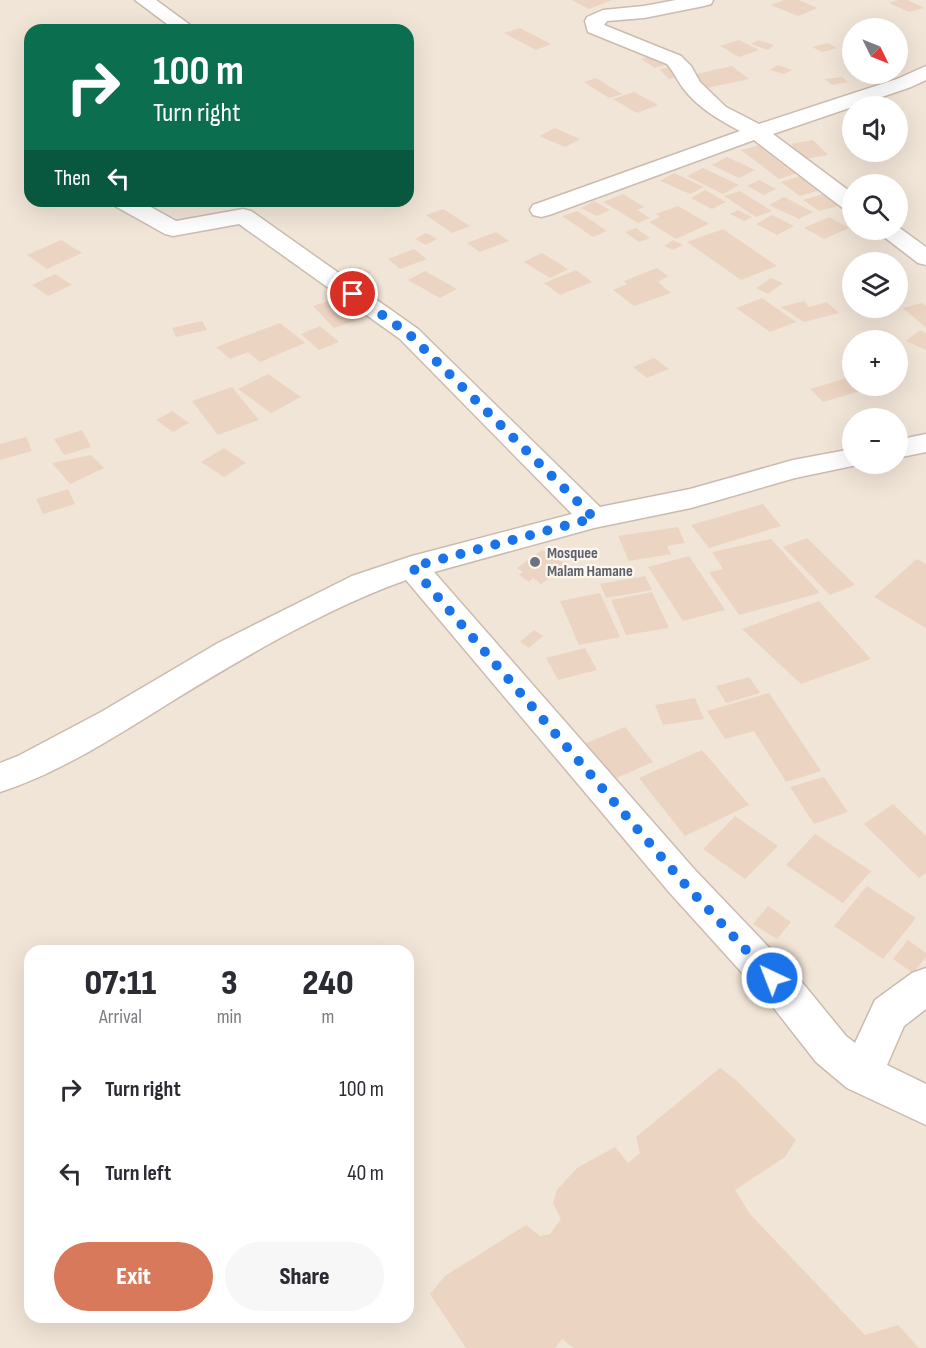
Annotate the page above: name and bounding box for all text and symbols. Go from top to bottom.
north arrow [842,18,908,84]
map controls [842,18,908,474]
text: 100 m [153,46,244,97]
icon: right [54,48,132,126]
button: sound [842,96,908,162]
text: Turn right [153,97,240,129]
icon: left [102,162,135,195]
text: Then [54,165,90,192]
button: search [842,174,908,240]
button: layers [842,252,908,318]
pin [327,268,378,319]
icon: arrive [336,277,369,310]
button: + [842,330,908,396]
button: − [842,408,908,474]
place label: Mosquee Malam Hamane [547,544,633,581]
marker: Mosquee Malam Hamane [528,555,542,569]
position arrow [740,946,804,1010]
text: 07:11 [84,962,156,1005]
text: 3 [221,962,238,1005]
text: 240 [302,962,354,1005]
text: Arrival [99,1005,142,1029]
text: min [217,1005,242,1029]
text: m [322,1005,334,1029]
icon: right [54,1073,87,1106]
text: Turn right [105,1076,181,1103]
text: 100 m [339,1076,384,1103]
icon: left [54,1157,87,1190]
text: Turn left [105,1160,171,1187]
text: 40 m [347,1160,384,1187]
button: Exit [54,1242,213,1311]
button: Share [225,1242,384,1311]

